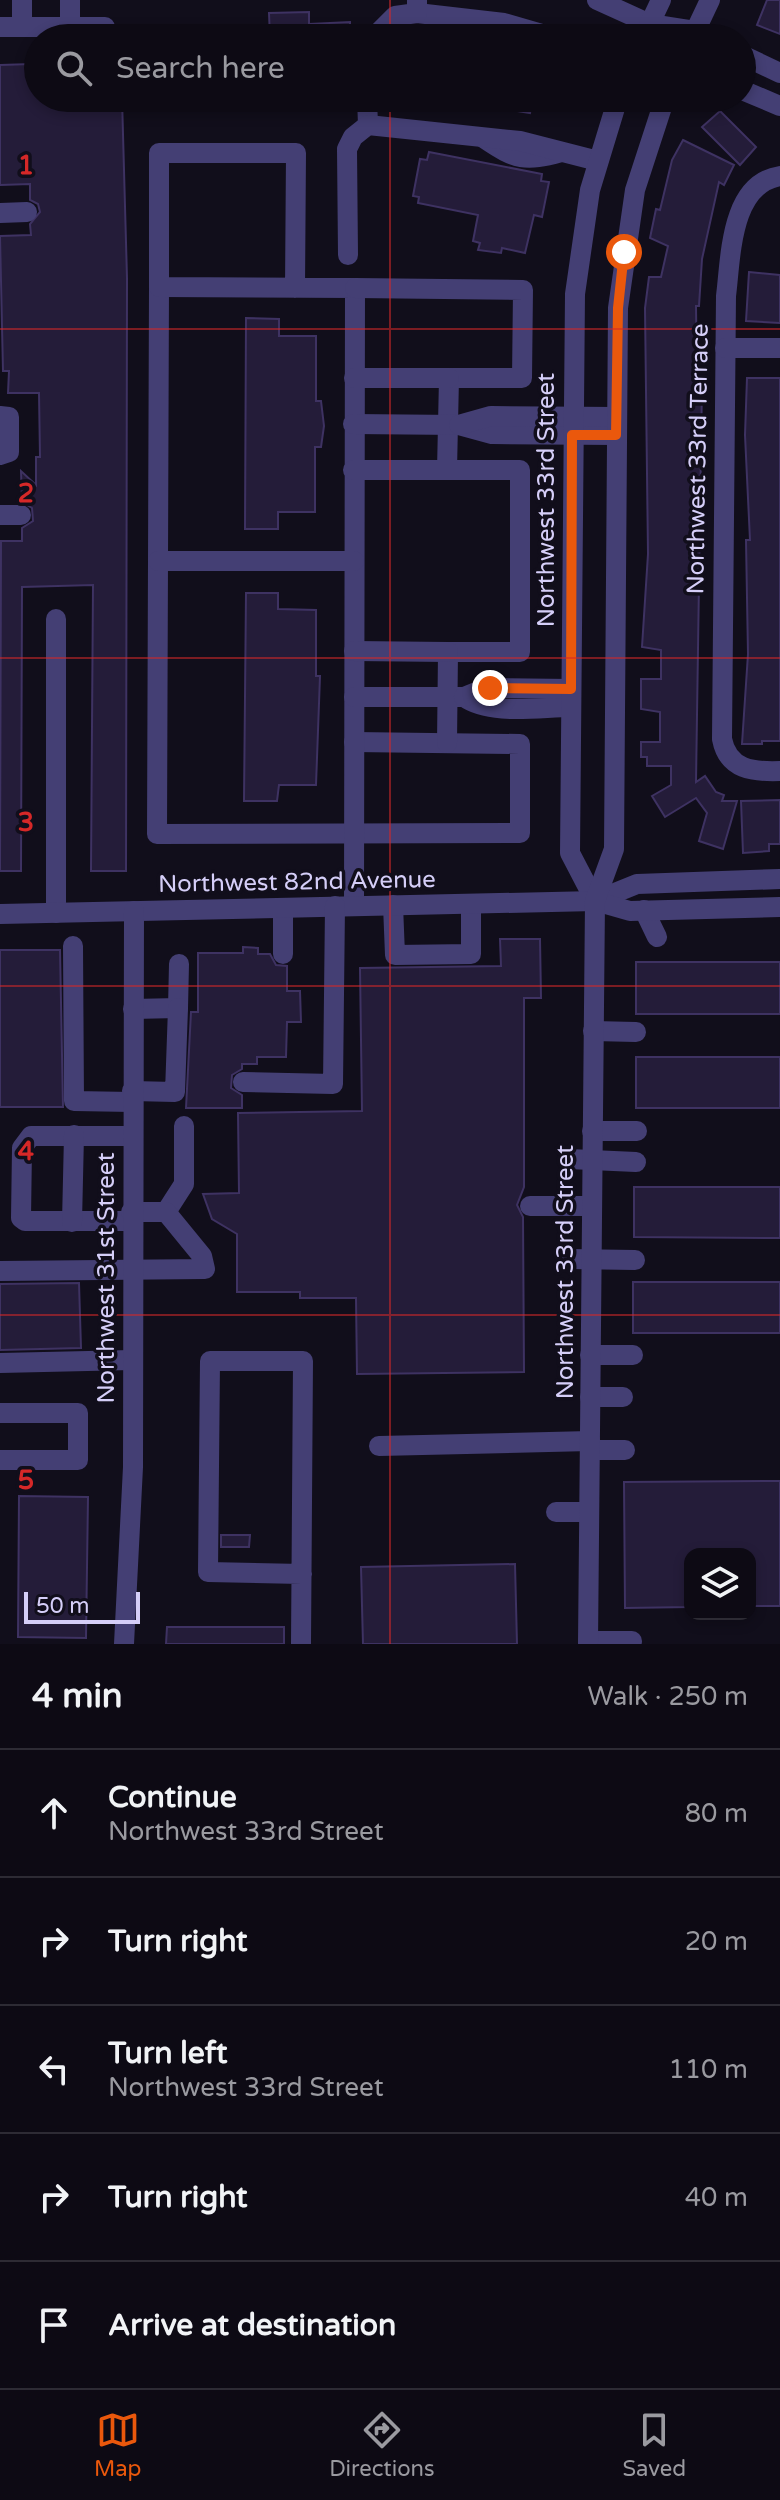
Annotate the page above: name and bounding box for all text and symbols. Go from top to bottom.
search box [24,24,756,112]
icon: search [52,46,96,90]
text: Search here [116,50,285,87]
text: 1 [18,150,34,181]
route start [606,234,642,270]
street label: Northwest 33rd Terrace [681,323,715,595]
street label: Northwest 33rd Street [532,373,561,627]
text: 2 [18,478,34,509]
route end [472,670,508,706]
text: 3 [18,807,34,838]
street label: Northwest 82nd Avenue [158,865,436,899]
text: 4 [18,1136,34,1167]
street label: Northwest 33rd Street [551,1145,580,1399]
street label: Northwest 31st Street [92,1152,121,1404]
text: 5 [18,1465,34,1496]
map controls [684,1548,756,1620]
button: layers [684,1548,756,1620]
scale bar [24,1588,140,1624]
text: 50 m [36,1593,90,1619]
text: 4 min [32,1676,123,1717]
text: Walk · 250 m [588,1681,748,1712]
text: Continue [108,1779,237,1816]
icon: ahead [32,1791,76,1835]
text: 80 m [685,1798,748,1829]
text: Northwest 33rd Street [108,1816,384,1847]
icon: right [32,1919,76,1963]
text: Turn right [108,1923,248,1960]
text: 20 m [685,1926,748,1957]
text: Turn left [108,2035,227,2072]
icon: left [32,2047,76,2091]
text: 110 m [668,2054,748,2085]
text: Northwest 33rd Street [108,2072,384,2103]
icon: right [32,2175,76,2219]
text: Turn right [108,2179,248,2216]
text: 40 m [685,2182,748,2213]
icon: arrive [32,2303,76,2347]
text: Arrive at destination [108,2307,396,2344]
tab: Map [94,2408,141,2482]
tab: Directions [329,2408,435,2482]
tab: Saved [622,2408,686,2482]

